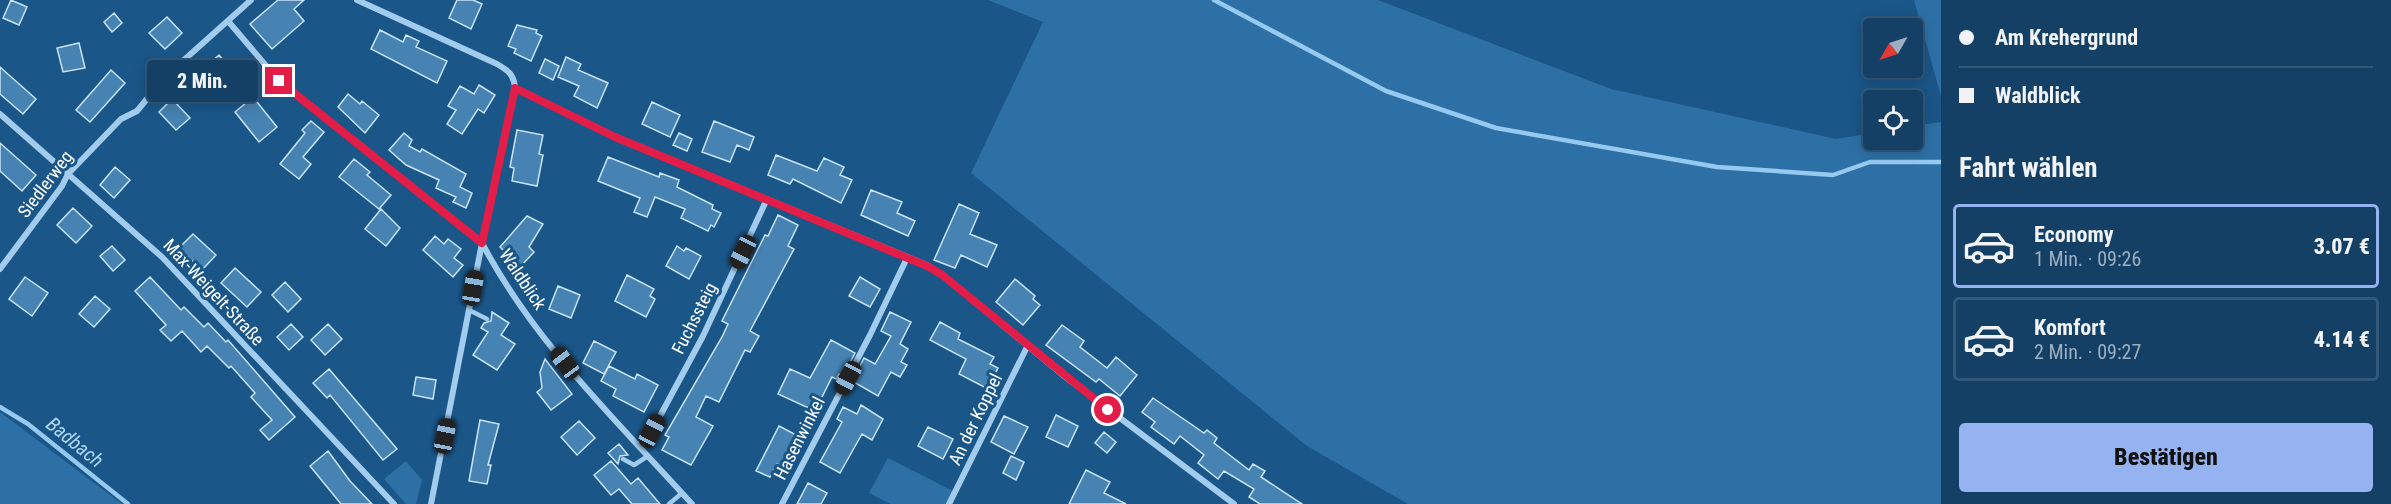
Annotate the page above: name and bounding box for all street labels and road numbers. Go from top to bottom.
street label: Siedlerweg [13,147,77,221]
street label: Max-Weigelt-Straße [159,234,269,350]
street label: Waldblick [495,245,551,313]
street label: Fuchssteig [667,279,721,357]
street label: An der Koppel [944,370,1006,468]
street label: Hasenwinkel [769,393,829,483]

